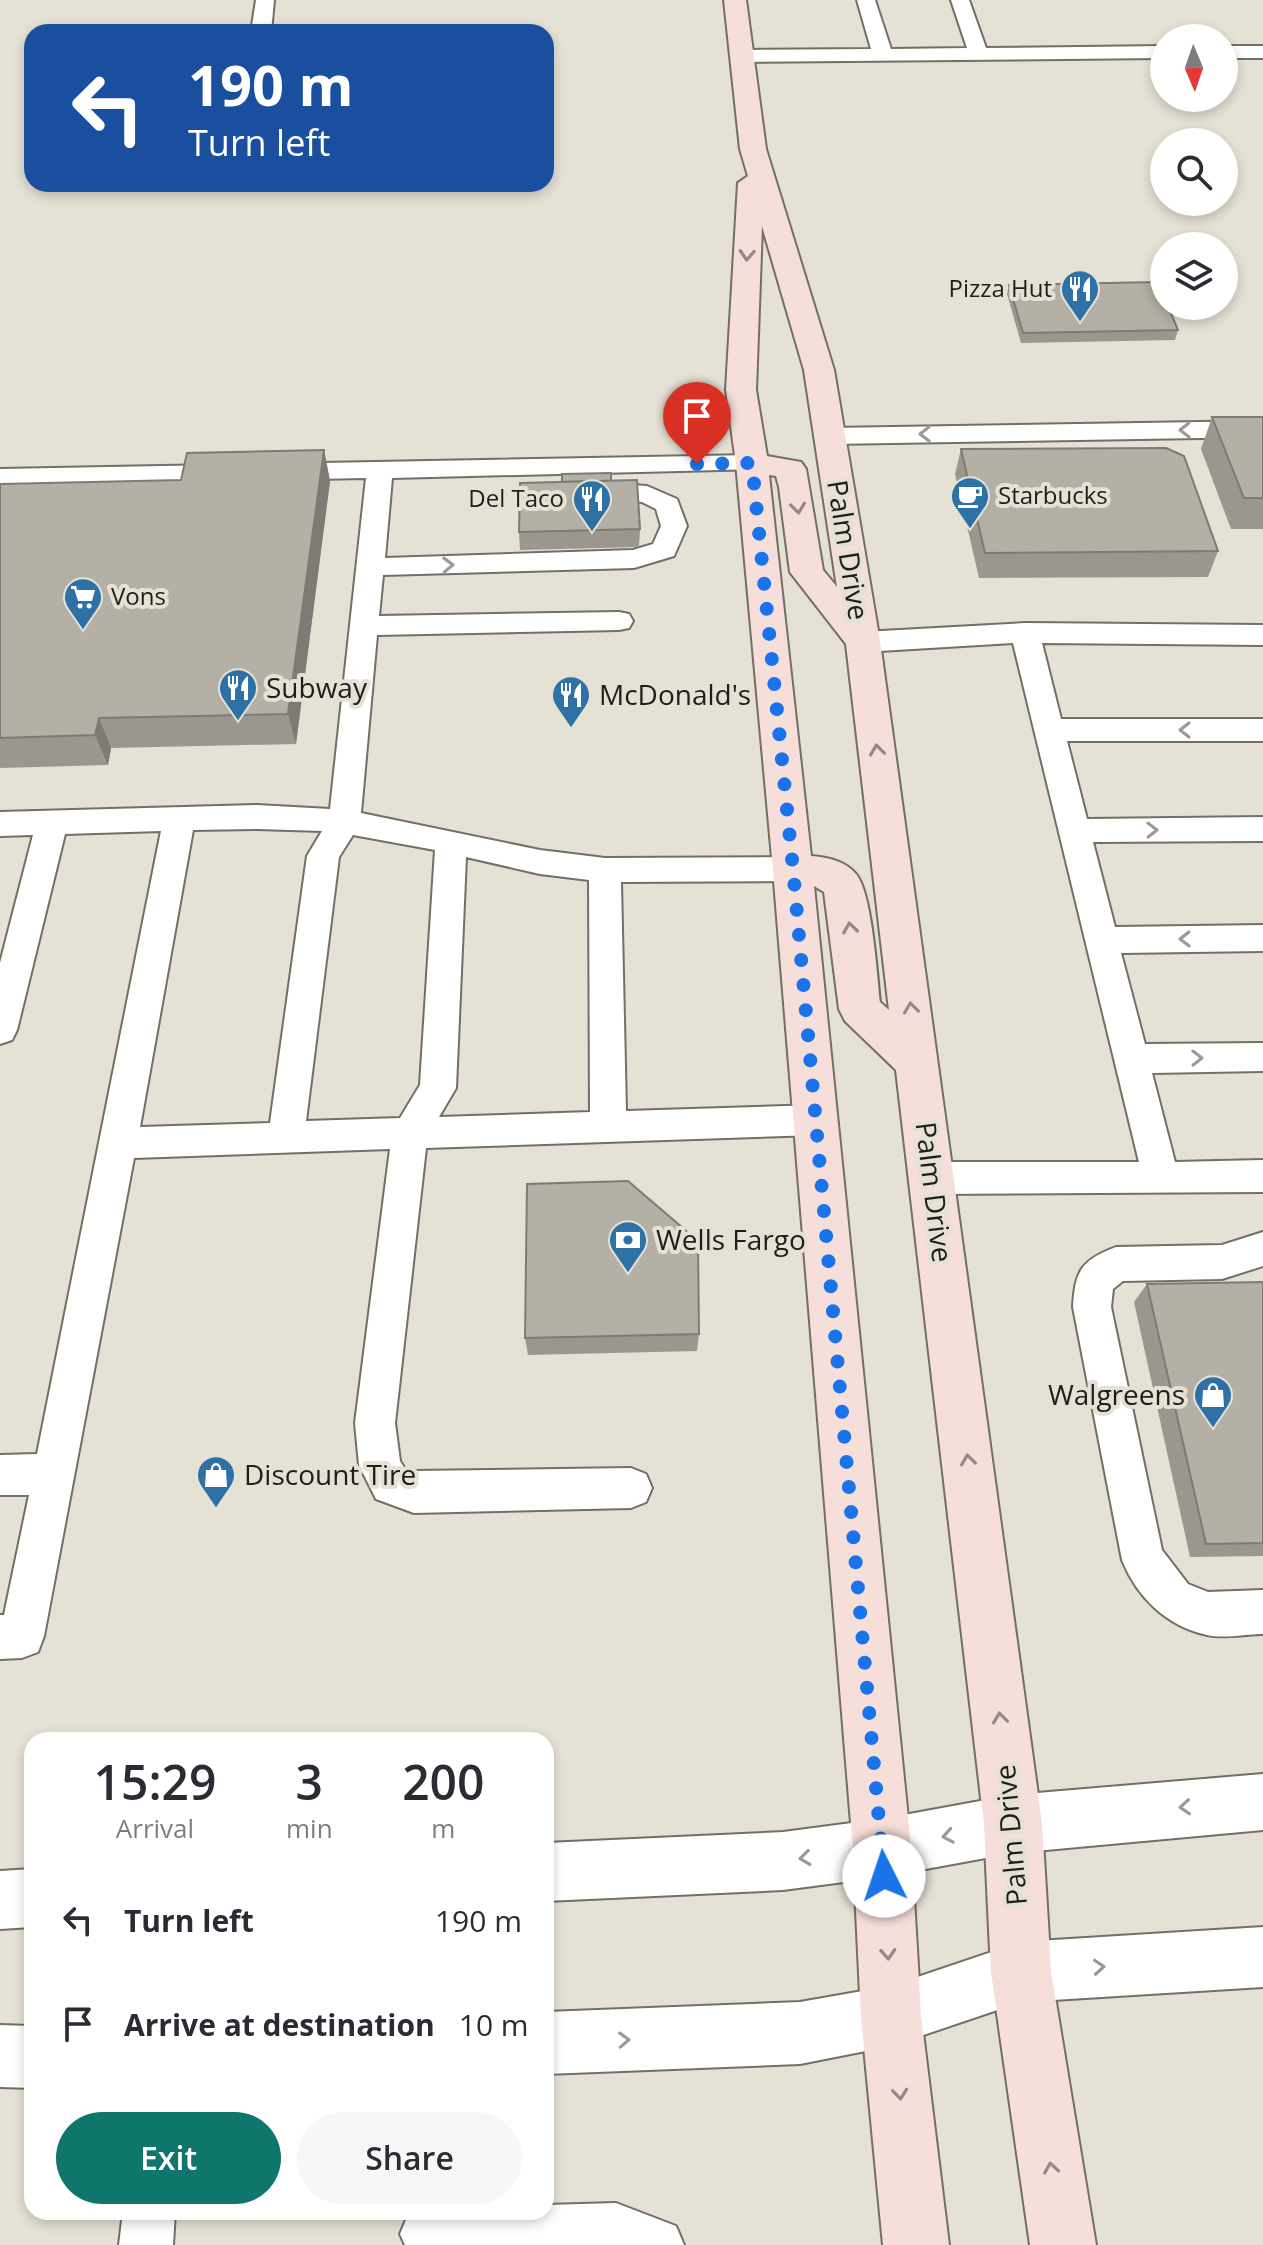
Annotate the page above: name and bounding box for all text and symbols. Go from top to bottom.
north arrow [1150,24,1238,112]
map controls [1150,24,1238,320]
text: 190 m [188,46,354,122]
icon: left [56,56,160,160]
text: Turn left [188,118,330,167]
button: search [1150,128,1238,216]
button: layers [1150,232,1238,320]
one-way arrow [739,249,756,262]
restaurant icon: Pizza Hut [1059,268,1101,323]
place label: Pizza Hut [948,271,1052,304]
pin [663,382,731,464]
icon: arrive [675,394,719,438]
one-way arrow [1178,421,1191,439]
one-way arrow [918,425,931,443]
cafe icon: Starbucks [949,475,991,530]
street label: Palm Drive [819,477,879,623]
restaurant icon: Del Taco [571,478,613,533]
place label: Starbucks [998,478,1108,511]
place label: Del Taco [468,481,564,514]
one-way arrow [789,501,806,515]
one-way arrow [442,556,455,573]
supermarket icon: Vons [62,576,104,631]
place label: Vons [111,579,166,612]
restaurant icon: Subway [217,667,259,722]
place label: Subway [266,668,368,706]
restaurant icon: McDonald's [550,674,592,729]
place label: McDonald's [599,675,751,713]
one-way arrow [1178,721,1191,739]
one-way arrow [869,743,886,756]
one-way arrow [1146,821,1159,839]
one-way arrow [842,921,859,935]
one-way arrow [1178,930,1191,948]
one-way arrow [903,1001,920,1015]
one-way arrow [1191,1049,1204,1067]
street label: Palm Drive [908,1119,962,1264]
bank icon: Wells Fargo [607,1219,649,1274]
place label: Wells Fargo [656,1220,806,1258]
shop icon: Walgreens [1192,1374,1234,1429]
place label: Walgreens [1048,1375,1185,1413]
shop icon: Discount Tire [195,1454,237,1509]
one-way arrow [960,1454,977,1467]
place label: Discount Tire [244,1455,416,1493]
one-way arrow [992,1712,1009,1725]
text: 15:29 [94,1749,216,1814]
text: 3 [296,1749,323,1814]
text: 200 [402,1749,484,1814]
street label: Palm Drive [985,1763,1035,1907]
one-way arrow [1178,1798,1191,1815]
text: Arrival [116,1810,194,1846]
text: min [286,1810,333,1846]
text: m [431,1810,455,1846]
one-way arrow [941,1826,955,1843]
position arrow [842,1834,926,1918]
one-way arrow [798,1849,812,1866]
icon: left [56,1898,100,1942]
text: Turn left [124,1900,254,1941]
text: 190 m [435,1900,522,1941]
one-way arrow [879,1948,896,1961]
one-way arrow [1093,1959,1106,1976]
icon: arrive [56,2002,100,2046]
text: Arrive at destination [124,2004,435,2045]
text: 10 m [459,2004,529,2045]
one-way arrow [618,2031,631,2048]
one-way arrow [891,2088,908,2101]
button: Exit [56,2112,281,2204]
button: Share [297,2112,522,2204]
one-way arrow [1043,2161,1060,2175]

